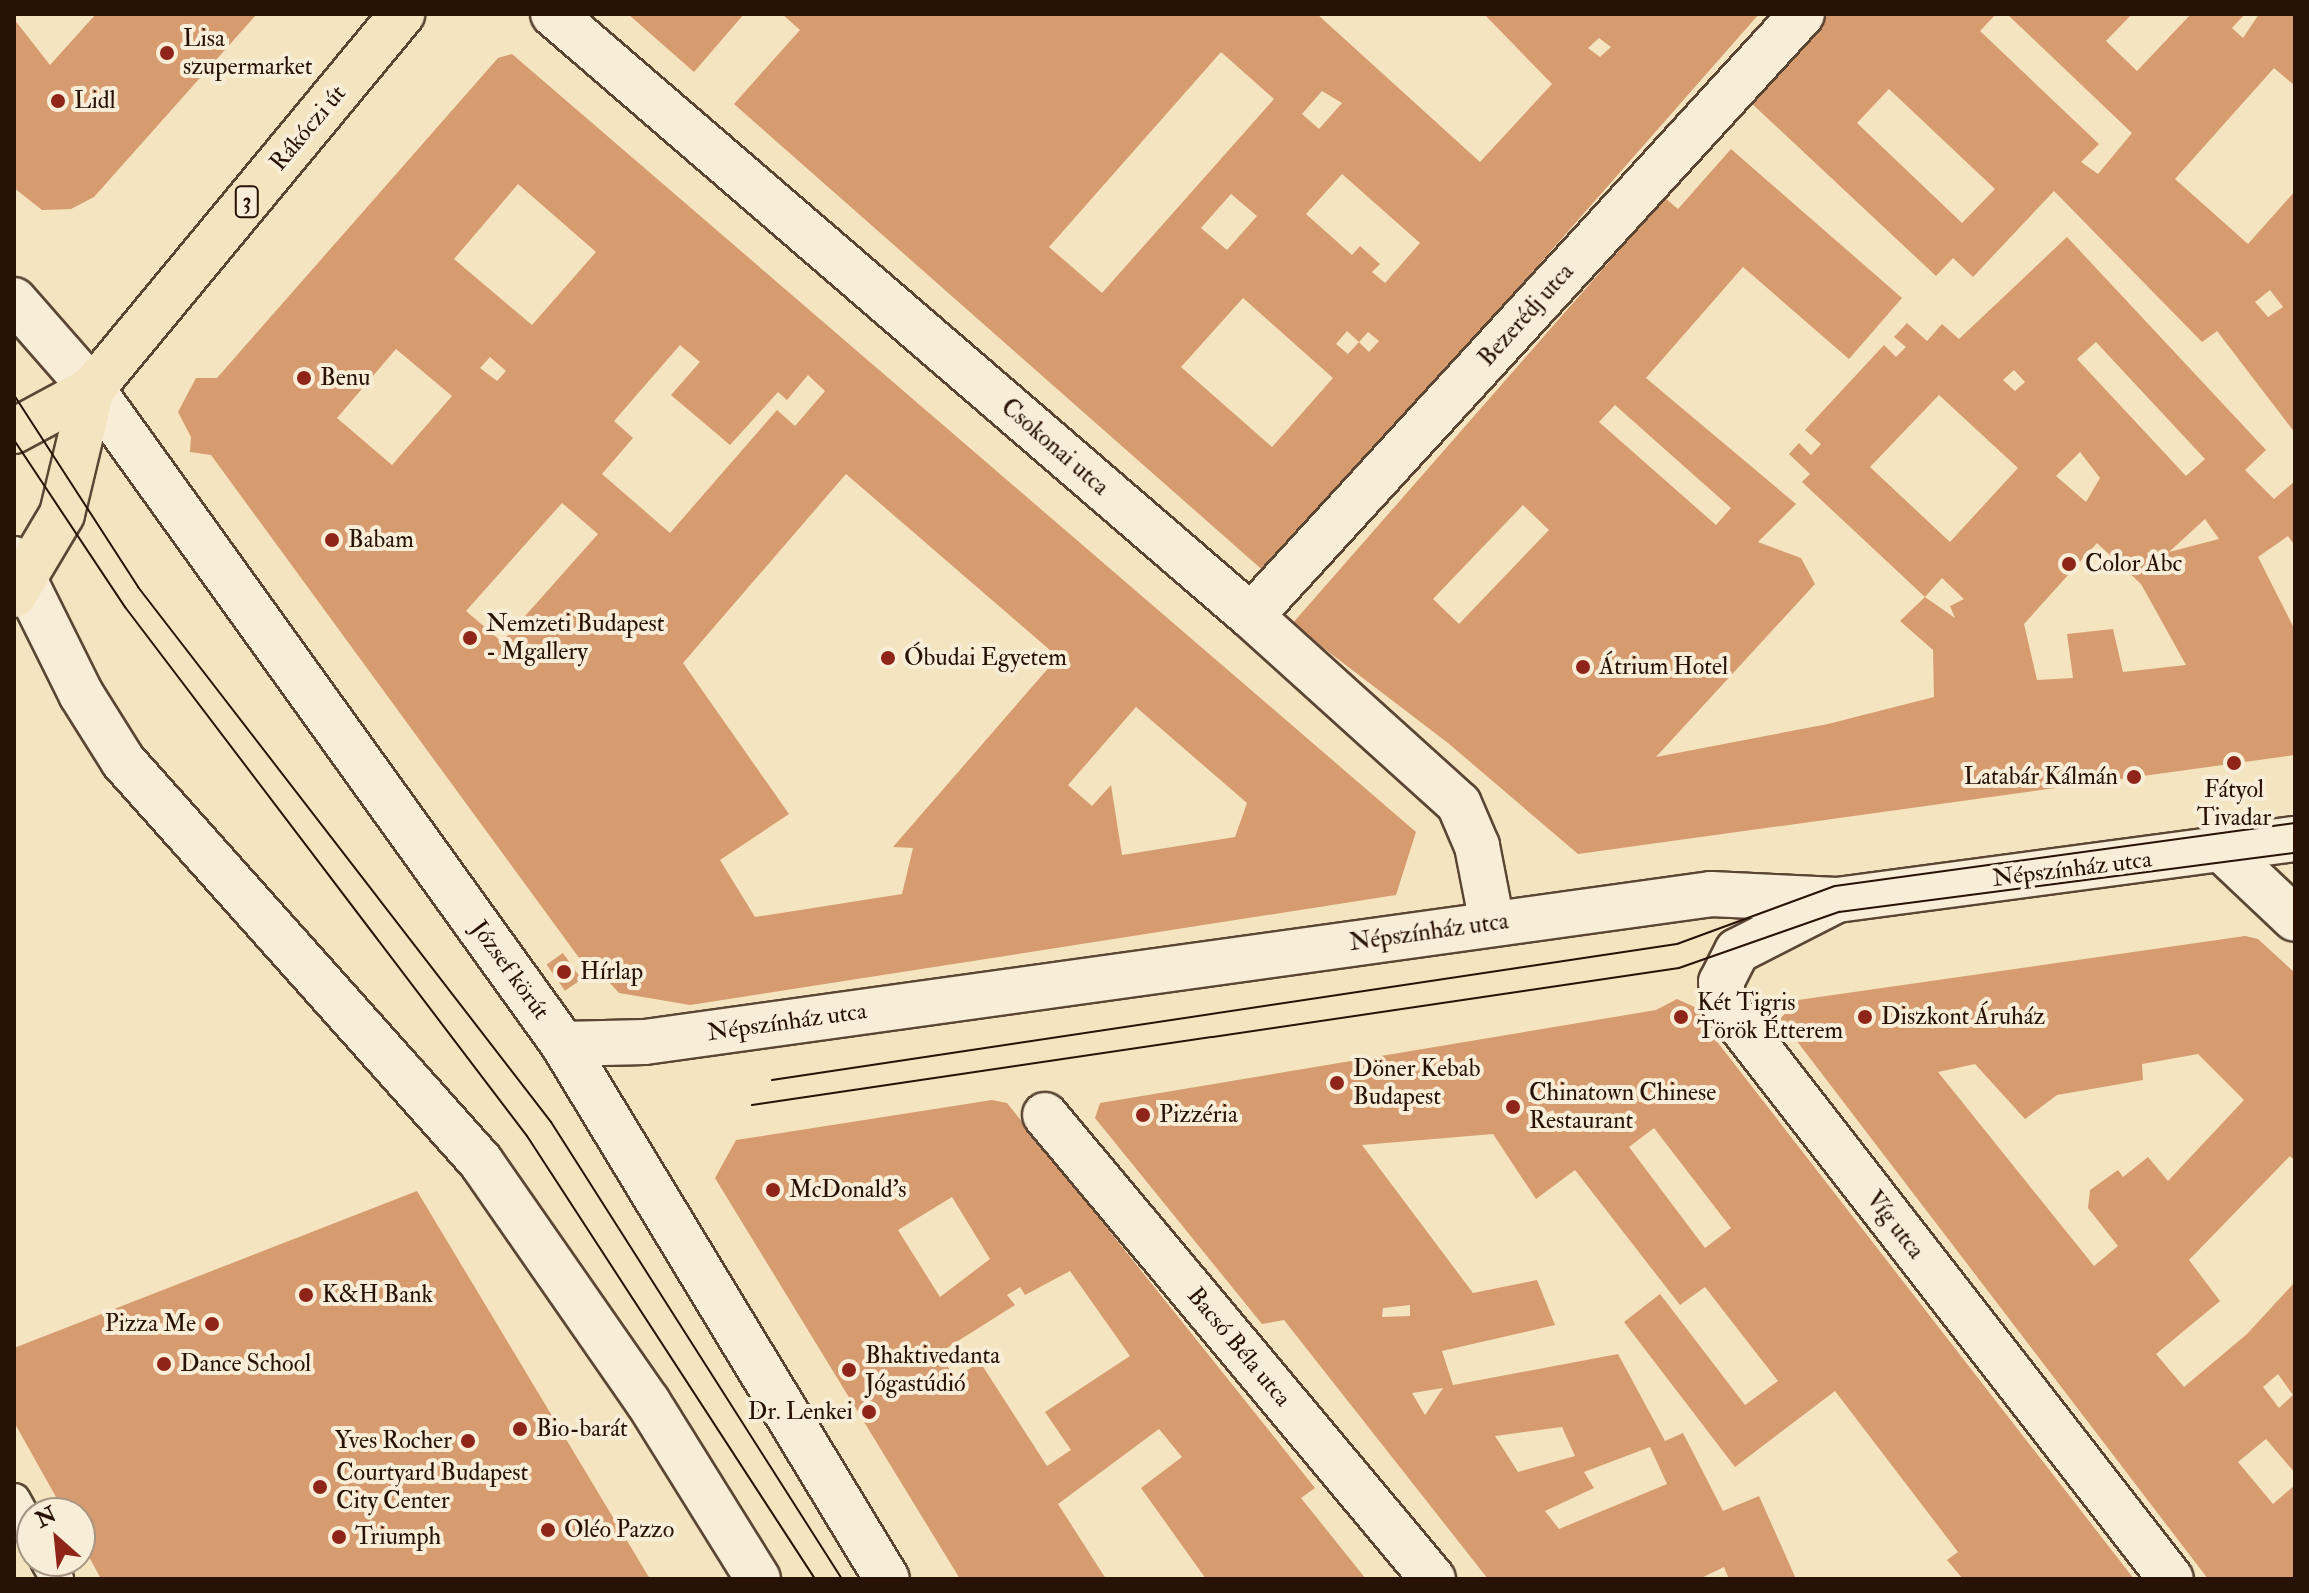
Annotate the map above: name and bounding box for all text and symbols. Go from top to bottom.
place label: Lisa szupermarket [183,25,313,81]
marker: Lisa szupermarket [158,44,176,62]
street label: Rákóczi út [264,79,352,177]
place label: Lidl [74,87,116,115]
marker: Lidl [49,92,67,110]
road number: 3 [233,184,261,220]
street label: Bezerédj utca [1472,258,1580,372]
place label: Benu [320,364,370,392]
marker: Benu [295,369,313,387]
street label: Csokonai utca [995,392,1115,502]
place label: Babam [348,526,414,554]
marker: Babam [323,531,341,549]
place label: Color Abc [2085,550,2182,578]
marker: Color Abc [2060,555,2078,573]
place label: Nemzeti Budapest - Mgallery [486,610,664,666]
marker: Nemzeti Budapest - Mgallery [461,629,479,647]
place label: Óbudai Egyetem [904,644,1067,672]
marker: Óbudai Egyetem [879,649,897,667]
place label: Átrium Hotel [1599,653,1728,681]
marker: Átrium Hotel [1574,658,1592,676]
marker: Fátyol Tivadar [2225,754,2243,772]
place label: Latabár Kálmán [1964,763,2118,791]
marker: Latabár Kálmán [2125,768,2143,786]
place label: Fátyol Tivadar [2197,776,2271,832]
street label: Népszínház utca [1991,845,2153,893]
street label: Népszínház utca [1348,907,1510,957]
street label: József körút [464,915,556,1025]
place label: Hírlap [580,958,643,986]
marker: Hírlap [555,963,573,981]
place label: Két Tigris Török Étterem [1697,989,1843,1045]
street label: Népszínház utca [706,997,868,1047]
place label: Diszkont Áruház [1881,1003,2045,1031]
marker: Két Tigris Török Étterem [1672,1008,1690,1026]
marker: Diszkont Áruház [1856,1008,1874,1026]
place label: Döner Kebab Budapest [1353,1055,1480,1111]
marker: Döner Kebab Budapest [1328,1074,1346,1092]
place label: Chinatown Chinese Restaurant [1529,1079,1716,1135]
marker: Chinatown Chinese Restaurant [1504,1098,1522,1116]
place label: Pizzéria [1159,1101,1238,1129]
marker: Pizzéria [1134,1106,1152,1124]
place label: McDonald's [789,1176,907,1204]
marker: McDonald's [764,1181,782,1199]
street label: Víg utca [1860,1185,1930,1265]
place label: K&H Bank [322,1281,433,1309]
street label: Bacsó Béla utca [1181,1282,1297,1412]
marker: K&H Bank [297,1286,315,1304]
place label: Pizza Me [105,1310,196,1338]
marker: Pizza Me [203,1315,221,1333]
place label: Bhaktivedanta Jógastúdió [865,1342,1000,1398]
place label: Dance School [180,1350,311,1378]
marker: Dance School [155,1355,173,1373]
marker: Bhaktivedanta Jógastúdió [840,1361,858,1379]
place label: Dr. Lenkei [748,1398,853,1426]
marker: Dr. Lenkei [860,1403,878,1421]
place label: Bio-barát [536,1415,628,1443]
marker: Bio-barát [511,1420,529,1438]
place label: Yves Rocher [335,1427,452,1455]
marker: Yves Rocher [459,1432,477,1450]
place label: Courtyard Budapest City Center [336,1459,528,1515]
marker: Courtyard Budapest City Center [311,1478,329,1496]
north arrow [16,1497,96,1577]
text: N [31,1500,61,1534]
place label: Oléo Pazzo [564,1516,674,1544]
marker: Oléo Pazzo [539,1521,557,1539]
place label: Triumph [355,1523,441,1551]
marker: Triumph [330,1528,348,1546]

